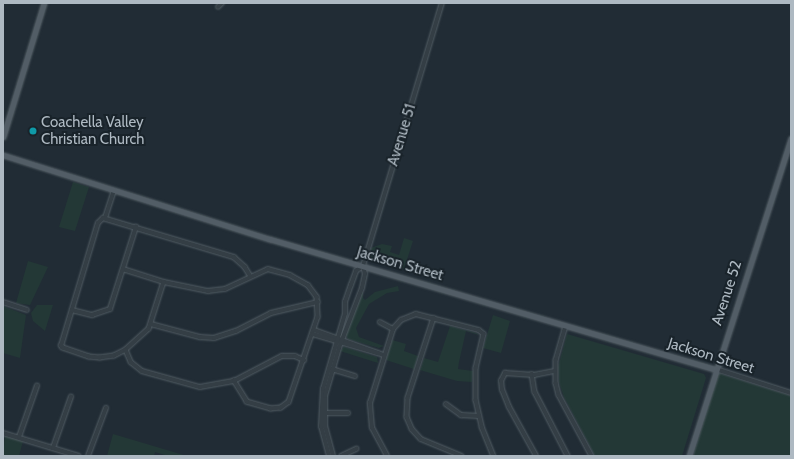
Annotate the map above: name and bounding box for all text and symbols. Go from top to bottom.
street label: Avenue 51 [384,102,420,168]
place label: Coachella Valley Christian Church [41,113,144,148]
marker: Coachella Valley Christian Church [28,126,38,136]
street label: Jackson Street [355,243,445,285]
street label: Avenue 52 [708,258,746,328]
street label: Jackson Street [666,334,756,378]

